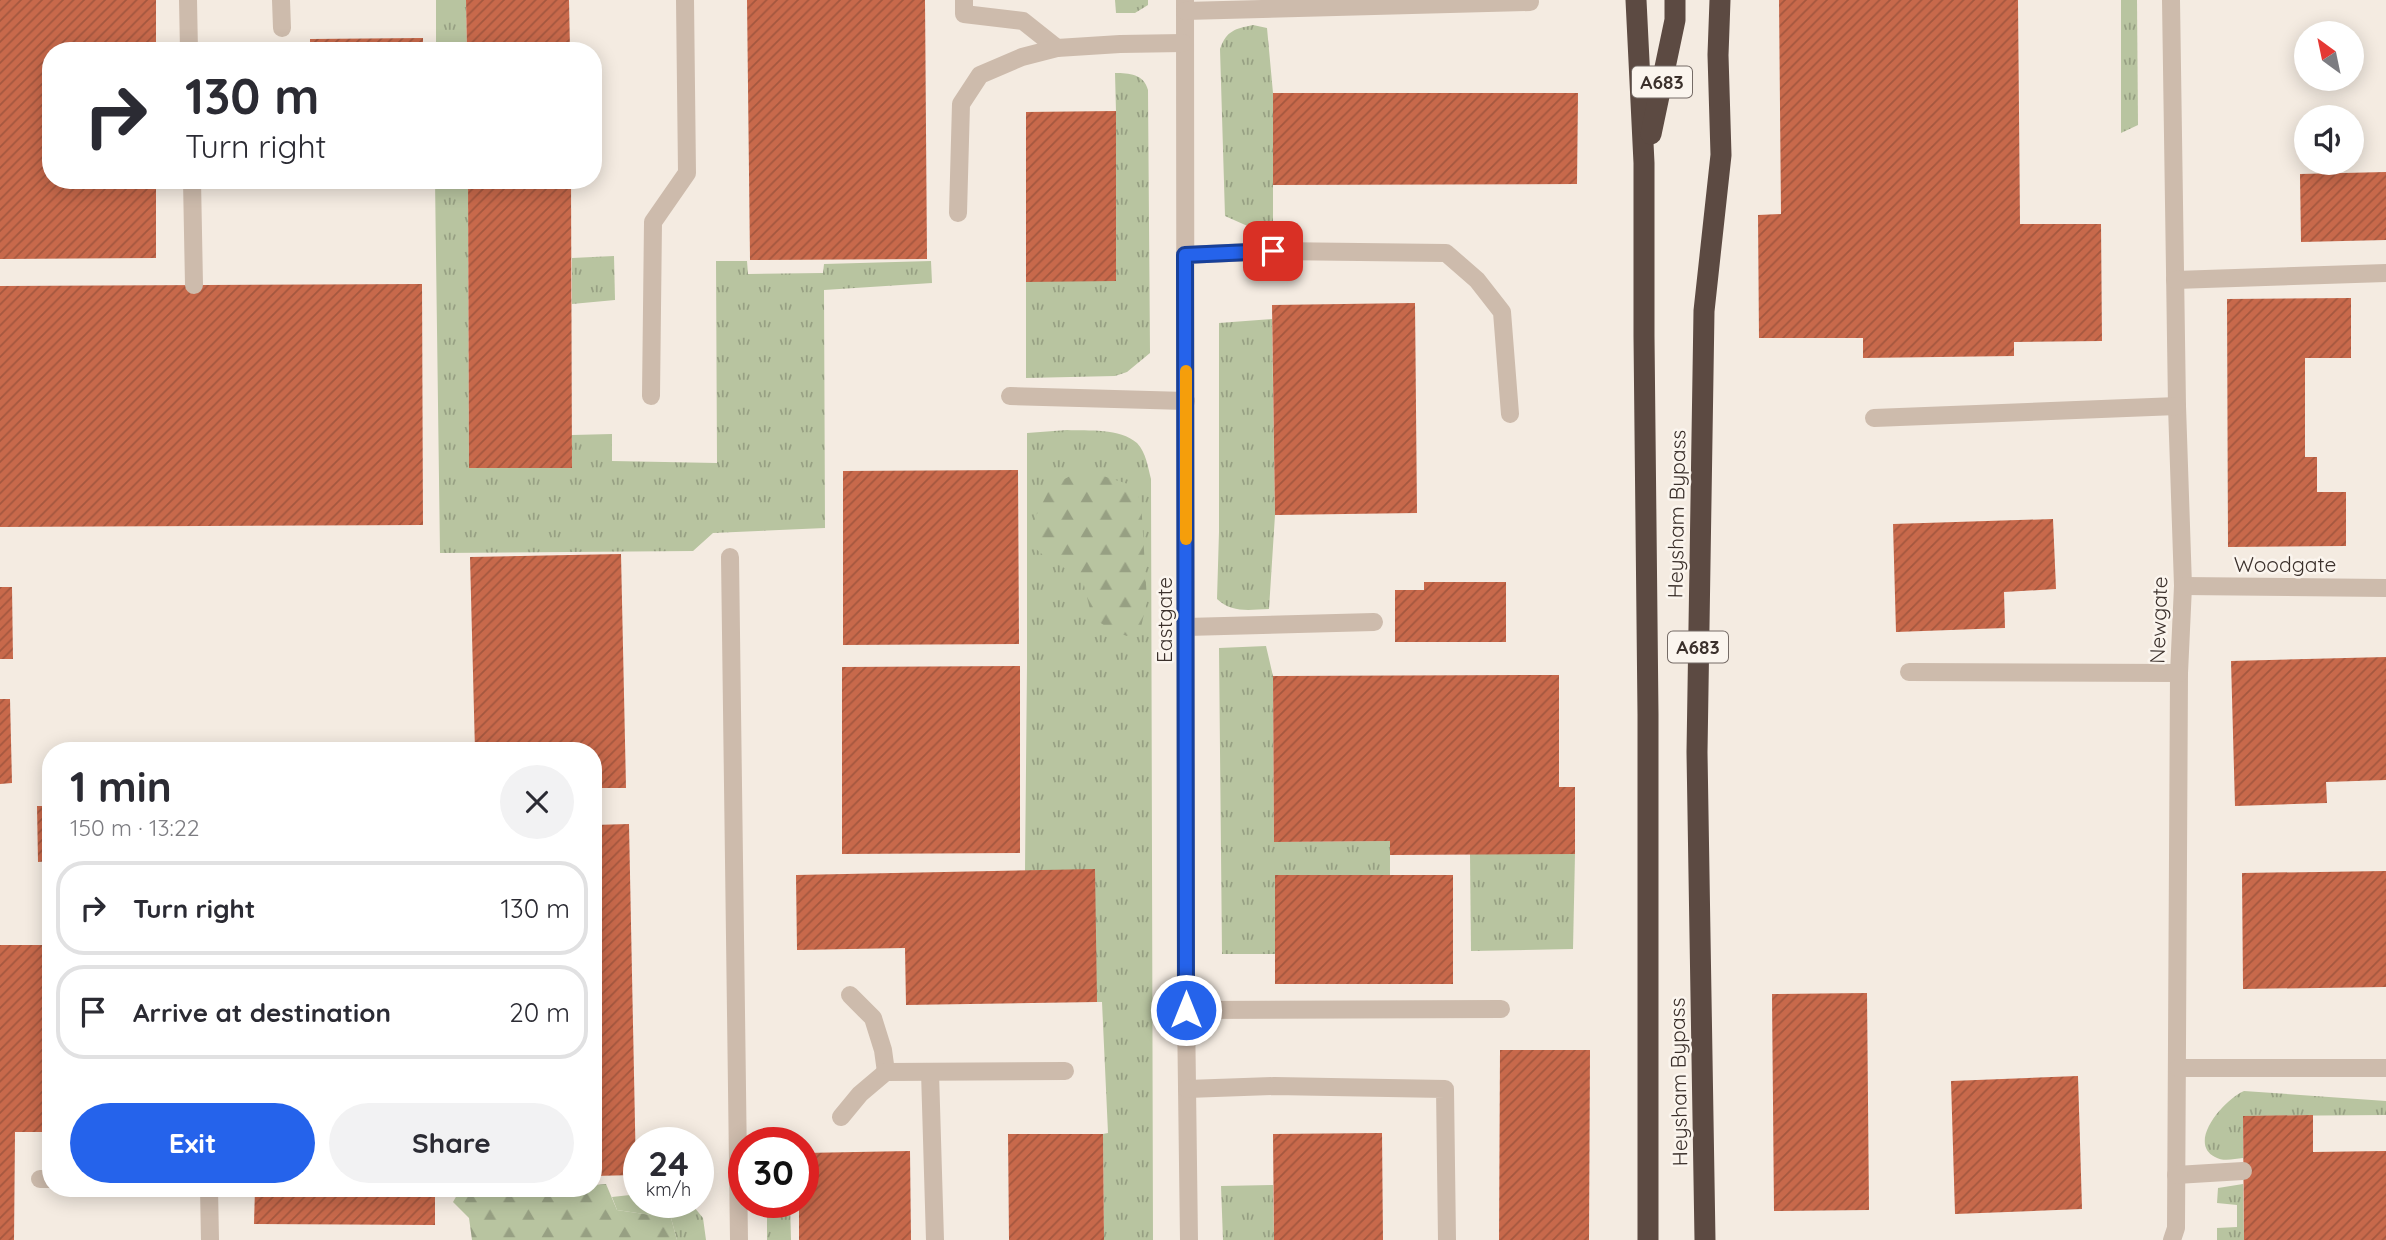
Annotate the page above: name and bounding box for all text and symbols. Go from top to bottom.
north arrow [2294,21,2364,91]
map controls [2294,21,2364,175]
text: 130 m [185,65,319,126]
road number: A683 [1632,66,1692,97]
icon: right [70,70,161,161]
button: sound [2294,105,2364,175]
text: Turn right [185,126,326,166]
pin [1243,221,1303,281]
icon: arrive [1254,232,1292,270]
street label: Heysham Bypass [1662,429,1690,599]
street label: Woodgate [2234,551,2336,577]
street label: Newgate [2143,576,2173,664]
street label: Eastgate [1151,577,1177,663]
road number: A683 [1668,632,1728,662]
text: 1 min [70,760,172,813]
button: close [500,765,574,839]
text: 150 m · 13:22 [70,813,199,842]
icon: right [74,889,112,927]
text: Turn right [133,892,255,925]
text: 130 m [500,892,570,925]
position arrow [1149,973,1223,1047]
icon: arrive [74,993,112,1031]
text: Arrive at destination [133,996,391,1029]
text: 20 m [509,996,570,1029]
street label: Heysham Bypass [1664,997,1692,1167]
button: Exit [70,1103,315,1183]
button: Share [329,1103,574,1183]
speed limit sign: 30 [728,1127,819,1218]
text: 24 [648,1141,689,1185]
text: km/h [646,1178,691,1201]

